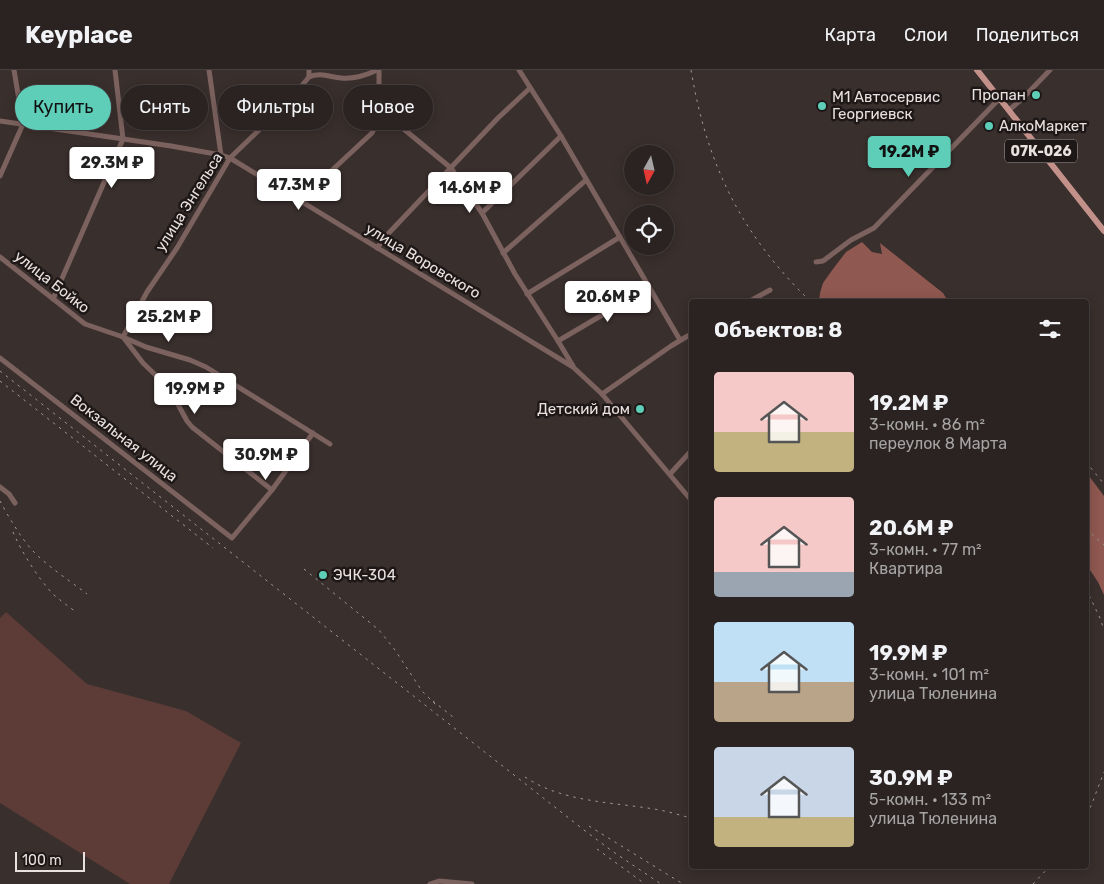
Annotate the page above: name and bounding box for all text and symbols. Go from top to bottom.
text: Keyplace [25,21,133,49]
text: Карта [825,24,876,46]
text: Слои [904,24,948,46]
text: Поделиться [976,24,1079,46]
chip: Купить [15,85,111,130]
chip: Снять [121,85,208,130]
chip: Фильтры [218,85,333,130]
chip: Новое [343,85,433,130]
place label: Пропан [971,86,1026,104]
place label: М1 Автосервис Георгиевск [832,88,940,123]
marker: Пропан [1030,89,1042,101]
marker: М1 Автосервис Георгиевск [816,100,828,112]
place label: АлкоМаркет [999,117,1087,135]
marker: АлкоМаркет [983,120,995,132]
pin: 19.2M ₽ [863,136,955,178]
road number: 07К-026 [1005,140,1077,162]
text: 19.2M ₽ [879,142,939,161]
north arrow [624,145,674,195]
map controls [624,145,674,255]
pin: 29.3M ₽ [66,146,158,189]
street label: улица Энгельса [151,149,227,255]
text: 29.3M ₽ [80,153,144,172]
pin: 47.3M ₽ [253,168,345,211]
pin: 14.6M ₽ [424,172,516,214]
text: 47.3M ₽ [268,175,330,194]
text: 14.6M ₽ [439,178,501,197]
button: locate [624,205,674,255]
street label: улица Воровского [362,220,484,302]
street label: улица Бойко [11,247,93,317]
pin: 20.6M ₽ [562,280,654,323]
text: 20.6M ₽ [576,287,640,306]
pin: 25.2M ₽ [123,300,215,343]
text: 25.2M ₽ [137,307,201,326]
icon: filters [1036,315,1064,343]
text: Объектов: 8 [714,317,843,342]
pin: 19.9M ₽ [149,372,241,415]
text: 19.9M ₽ [165,379,225,398]
text: 19.2M ₽ [869,390,948,415]
street label: Вокзальная улица [67,391,181,485]
icon: home [754,392,814,452]
place label: Детский дом [537,400,630,418]
marker: Детский дом [634,403,646,415]
text: 3-комн. · 86 m² [869,415,985,434]
text: переулок 8 Марта [869,434,1007,453]
pin: 30.9M ₽ [220,438,312,481]
text: 30.9M ₽ [234,445,298,464]
text: 20.6M ₽ [869,515,953,540]
icon: home [754,517,814,577]
text: 3-комн. · 77 m² [869,540,982,559]
text: Квартира [869,559,943,578]
place label: ЭЧК-304 [333,566,396,584]
marker: ЭЧК-304 [317,569,329,581]
text: 19.9M ₽ [869,640,947,665]
icon: home [754,642,814,702]
text: 3-комн. · 101 m² [869,665,989,684]
text: улица Тюленина [869,684,997,703]
text: 30.9M ₽ [869,765,953,790]
icon: home [754,767,814,827]
text: 5-комн. · 133 m² [869,790,991,809]
text: улица Тюленина [869,809,997,828]
scale bar [15,849,85,872]
text: 100 m [22,852,62,869]

